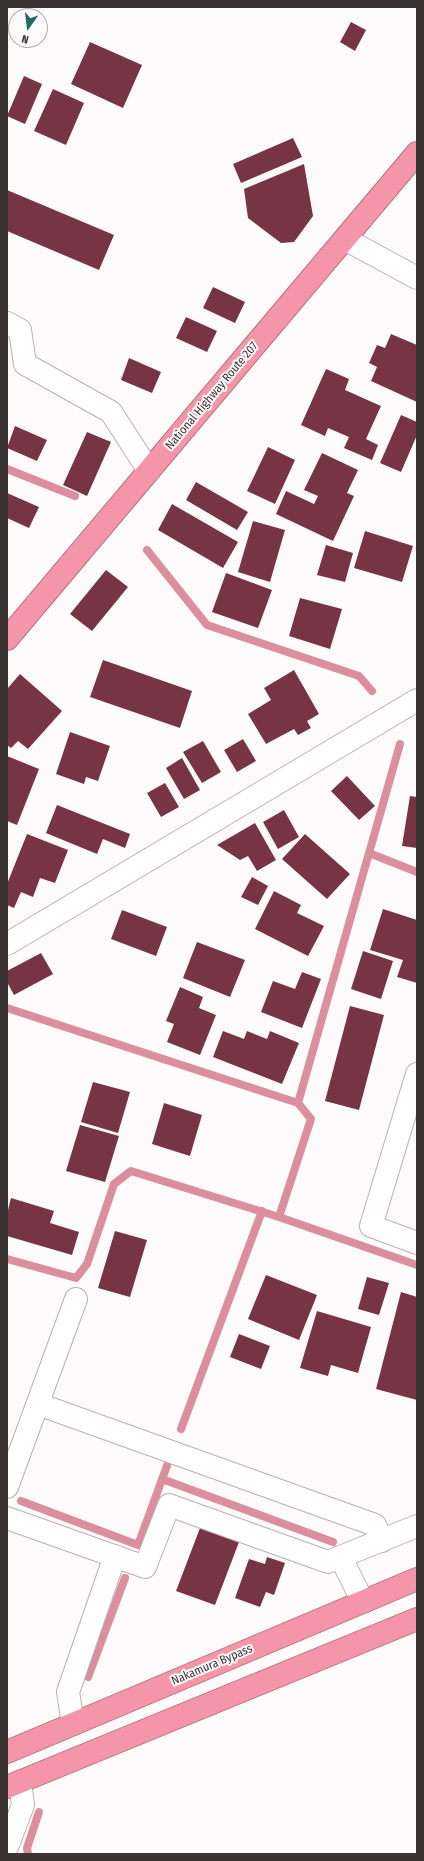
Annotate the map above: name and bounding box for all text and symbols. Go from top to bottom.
north arrow [8,8,48,48]
text: N [20,32,30,46]
street label: National Highway Route 207 [163,339,261,453]
street label: Nakamura Bypass [169,1641,255,1689]

